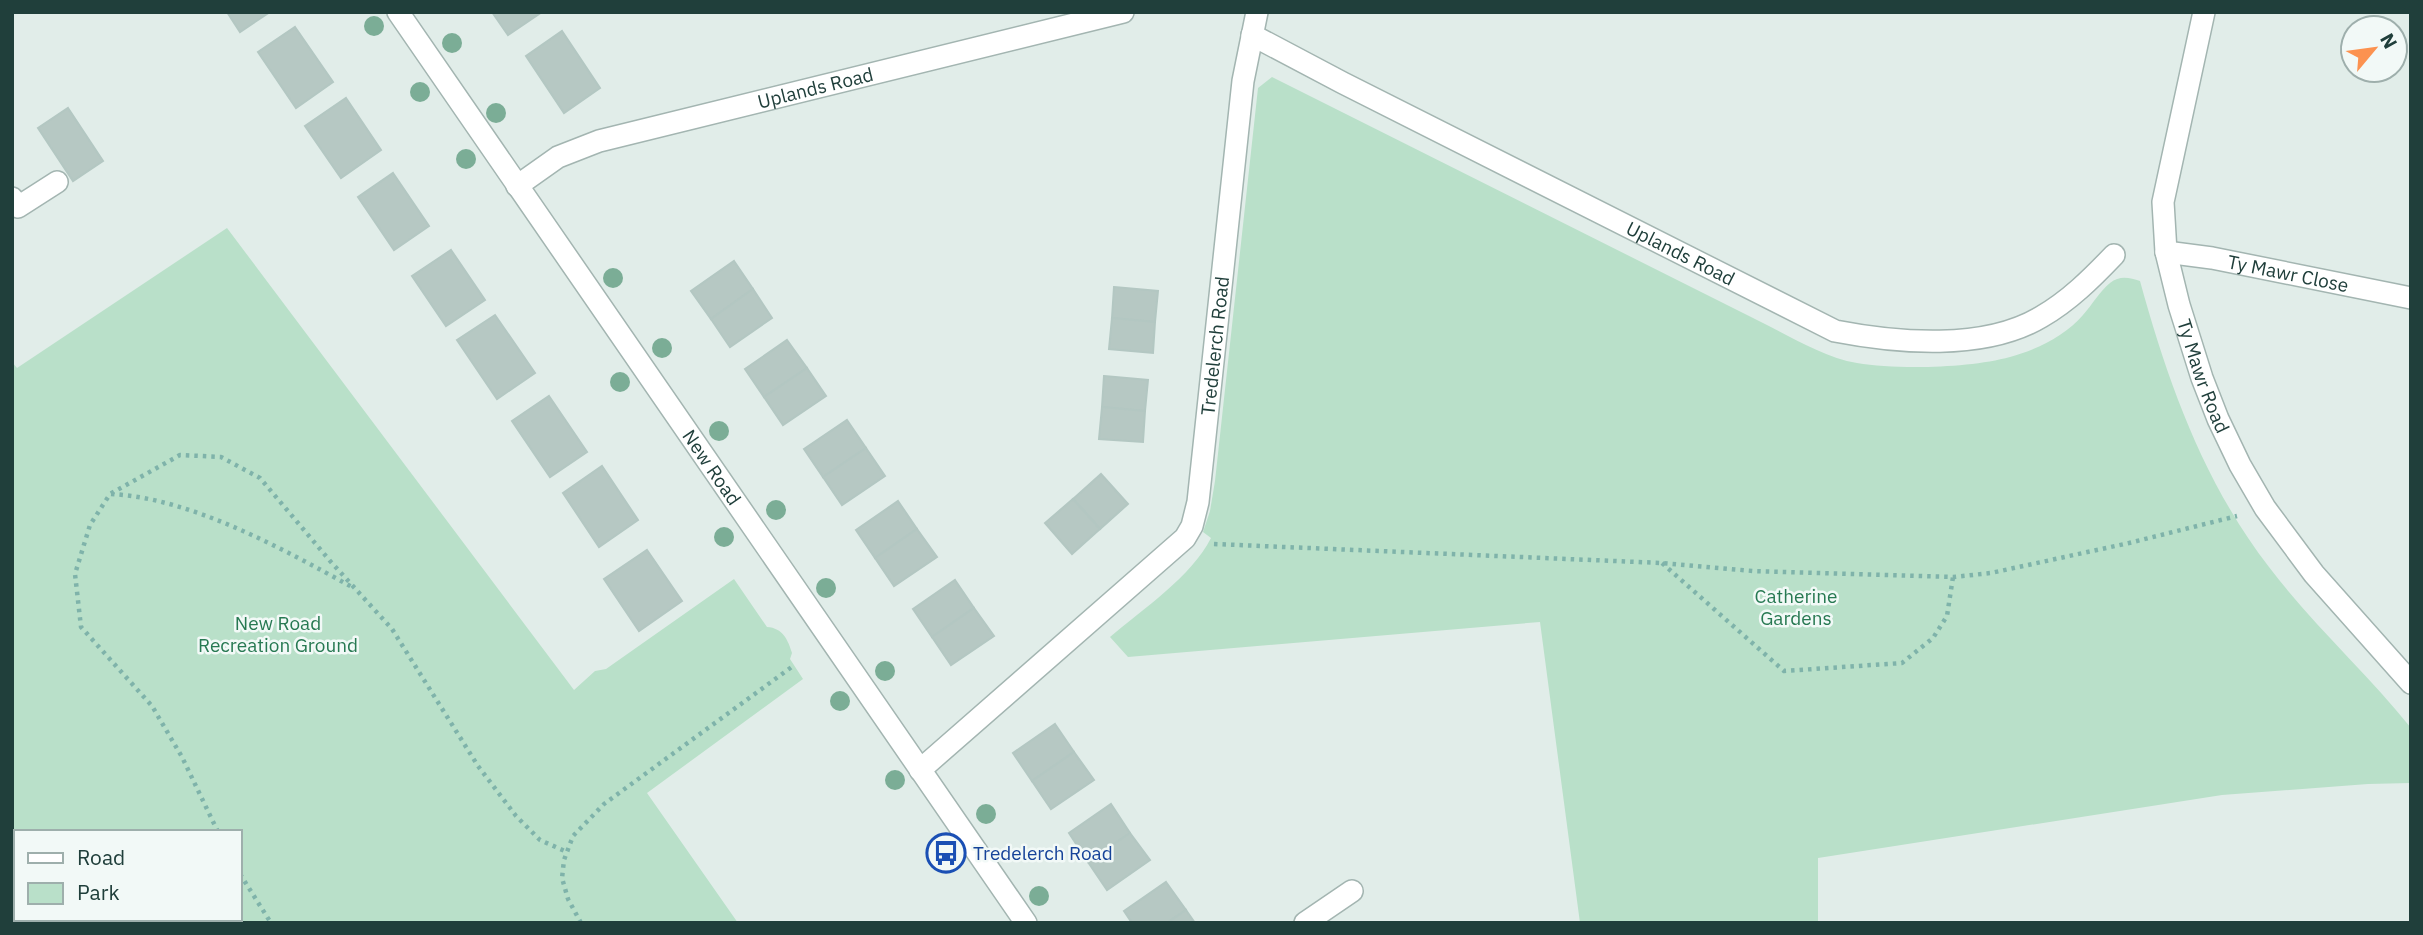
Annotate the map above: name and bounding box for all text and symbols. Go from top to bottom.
north arrow [2339,14,2409,84]
text: N [2375,29,2403,53]
street label: Uplands Road [755,62,876,114]
street label: Uplands Road [1622,216,1739,291]
street label: Ty Mawr Close [2225,249,2351,297]
street label: Tredelerch Road [1195,275,1234,417]
street label: Ty Mawr Road [2172,316,2235,437]
street label: New Road [677,425,746,510]
park label: Catherine Gardens [1755,584,1837,630]
park label: New Road Recreation Ground [198,611,358,657]
legend [14,830,242,921]
bus stop icon: Tredelerch Road [925,832,967,874]
place label: Tredelerch Road [973,841,1113,865]
text: Road [77,843,125,871]
text: Park [77,878,120,906]

